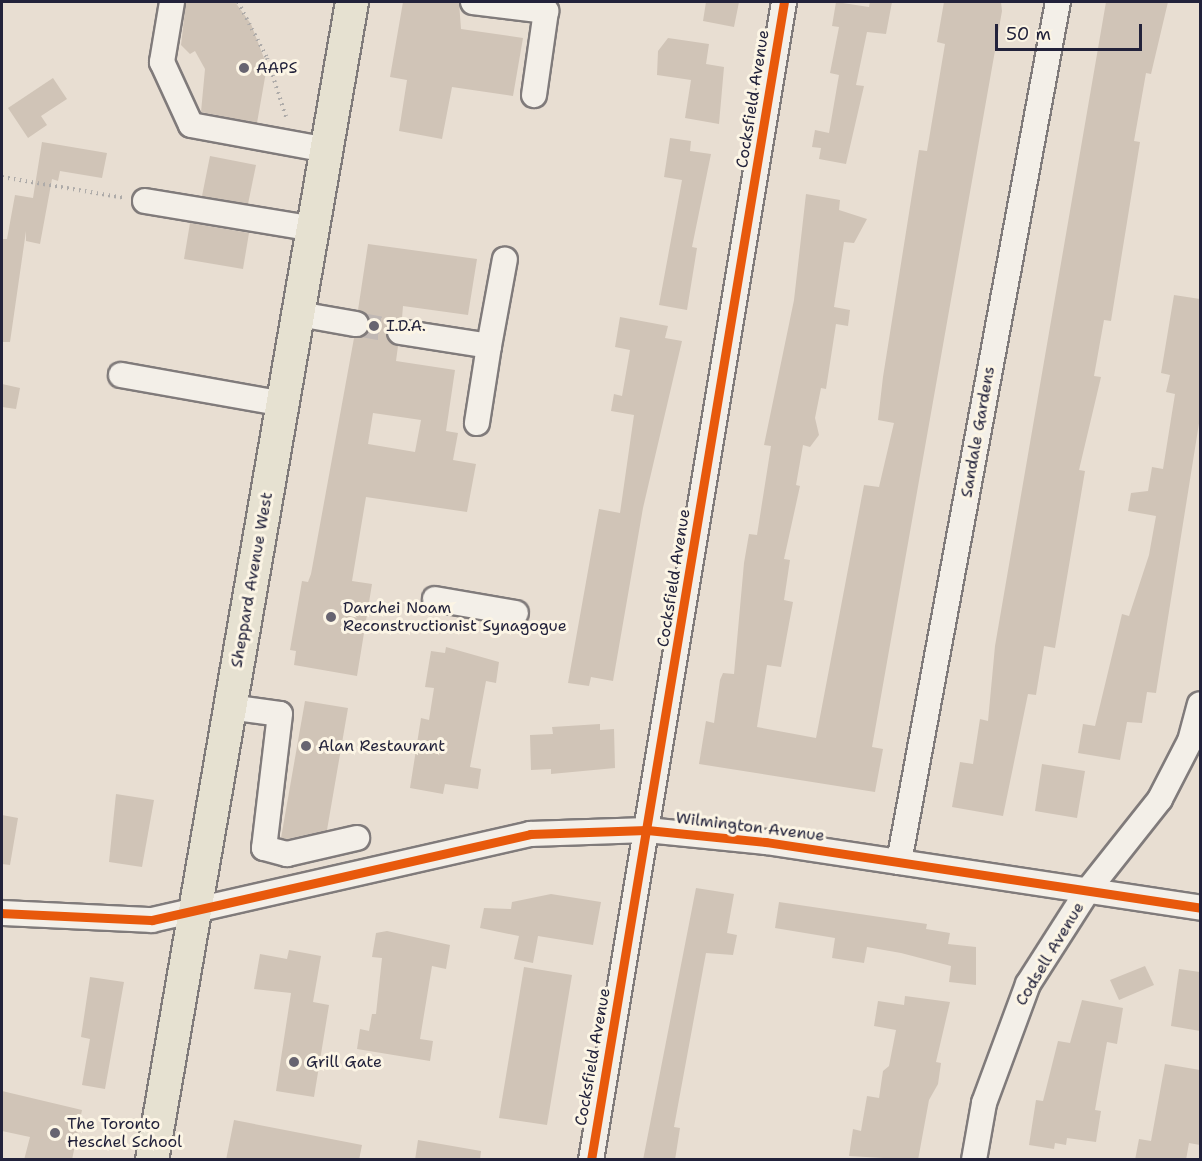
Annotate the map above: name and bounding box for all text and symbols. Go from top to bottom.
scale bar [998,12,1145,50]
text: 50 m [1006,22,1051,46]
street label: Cocksfield Avenue [733,29,773,169]
place label: AAPS [256,58,297,78]
marker: AAPS [237,61,251,75]
place label: I.D.A. [386,316,426,336]
marker: I.D.A. [367,319,381,333]
street label: Sandale Gardens [957,365,999,499]
street label: Sheppard Avenue West [227,491,277,669]
street label: Cocksfield Avenue [654,508,694,648]
place label: Darchei Noam Reconstructionist Synagogue [343,598,567,636]
marker: Darchei Noam Reconstructionist Synagogue [324,610,338,624]
place label: Alan Restaurant [318,736,445,756]
marker: Alan Restaurant [299,739,313,753]
street label: Wilmington Avenue [675,808,825,846]
street label: Codsell Avenue [1012,899,1088,1009]
street label: Cocksfield Avenue [571,987,615,1127]
place label: Grill Gate [306,1052,382,1072]
marker: Grill Gate [287,1055,301,1069]
place label: The Toronto Heschel School [67,1114,182,1152]
marker: The Toronto Heschel School [48,1126,62,1140]

